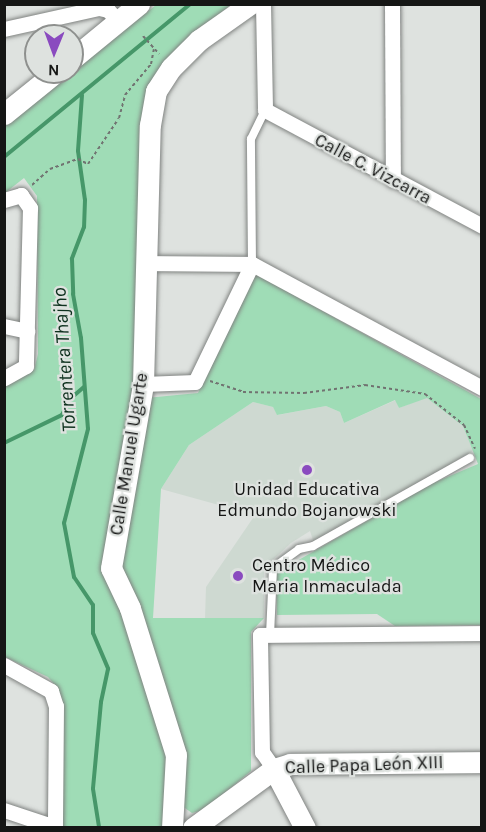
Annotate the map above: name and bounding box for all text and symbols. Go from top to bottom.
north arrow [24,24,84,84]
text: N [48,61,60,80]
street label: Calle C. Vizcarra [311,129,435,209]
water label: Torrentera Thajho [47,287,81,433]
street label: Calle Manuel Ugarte [105,371,153,537]
marker: Unidad Educativa Edmundo Bojanowski [300,463,314,477]
place label: Unidad Educativa Edmundo Bojanowski [217,479,397,522]
place label: Centro Médico Maria Inmaculada [252,555,402,598]
marker: Centro Médico Maria Inmaculada [229,567,247,585]
street label: Calle Papa León XIII [284,751,444,779]

